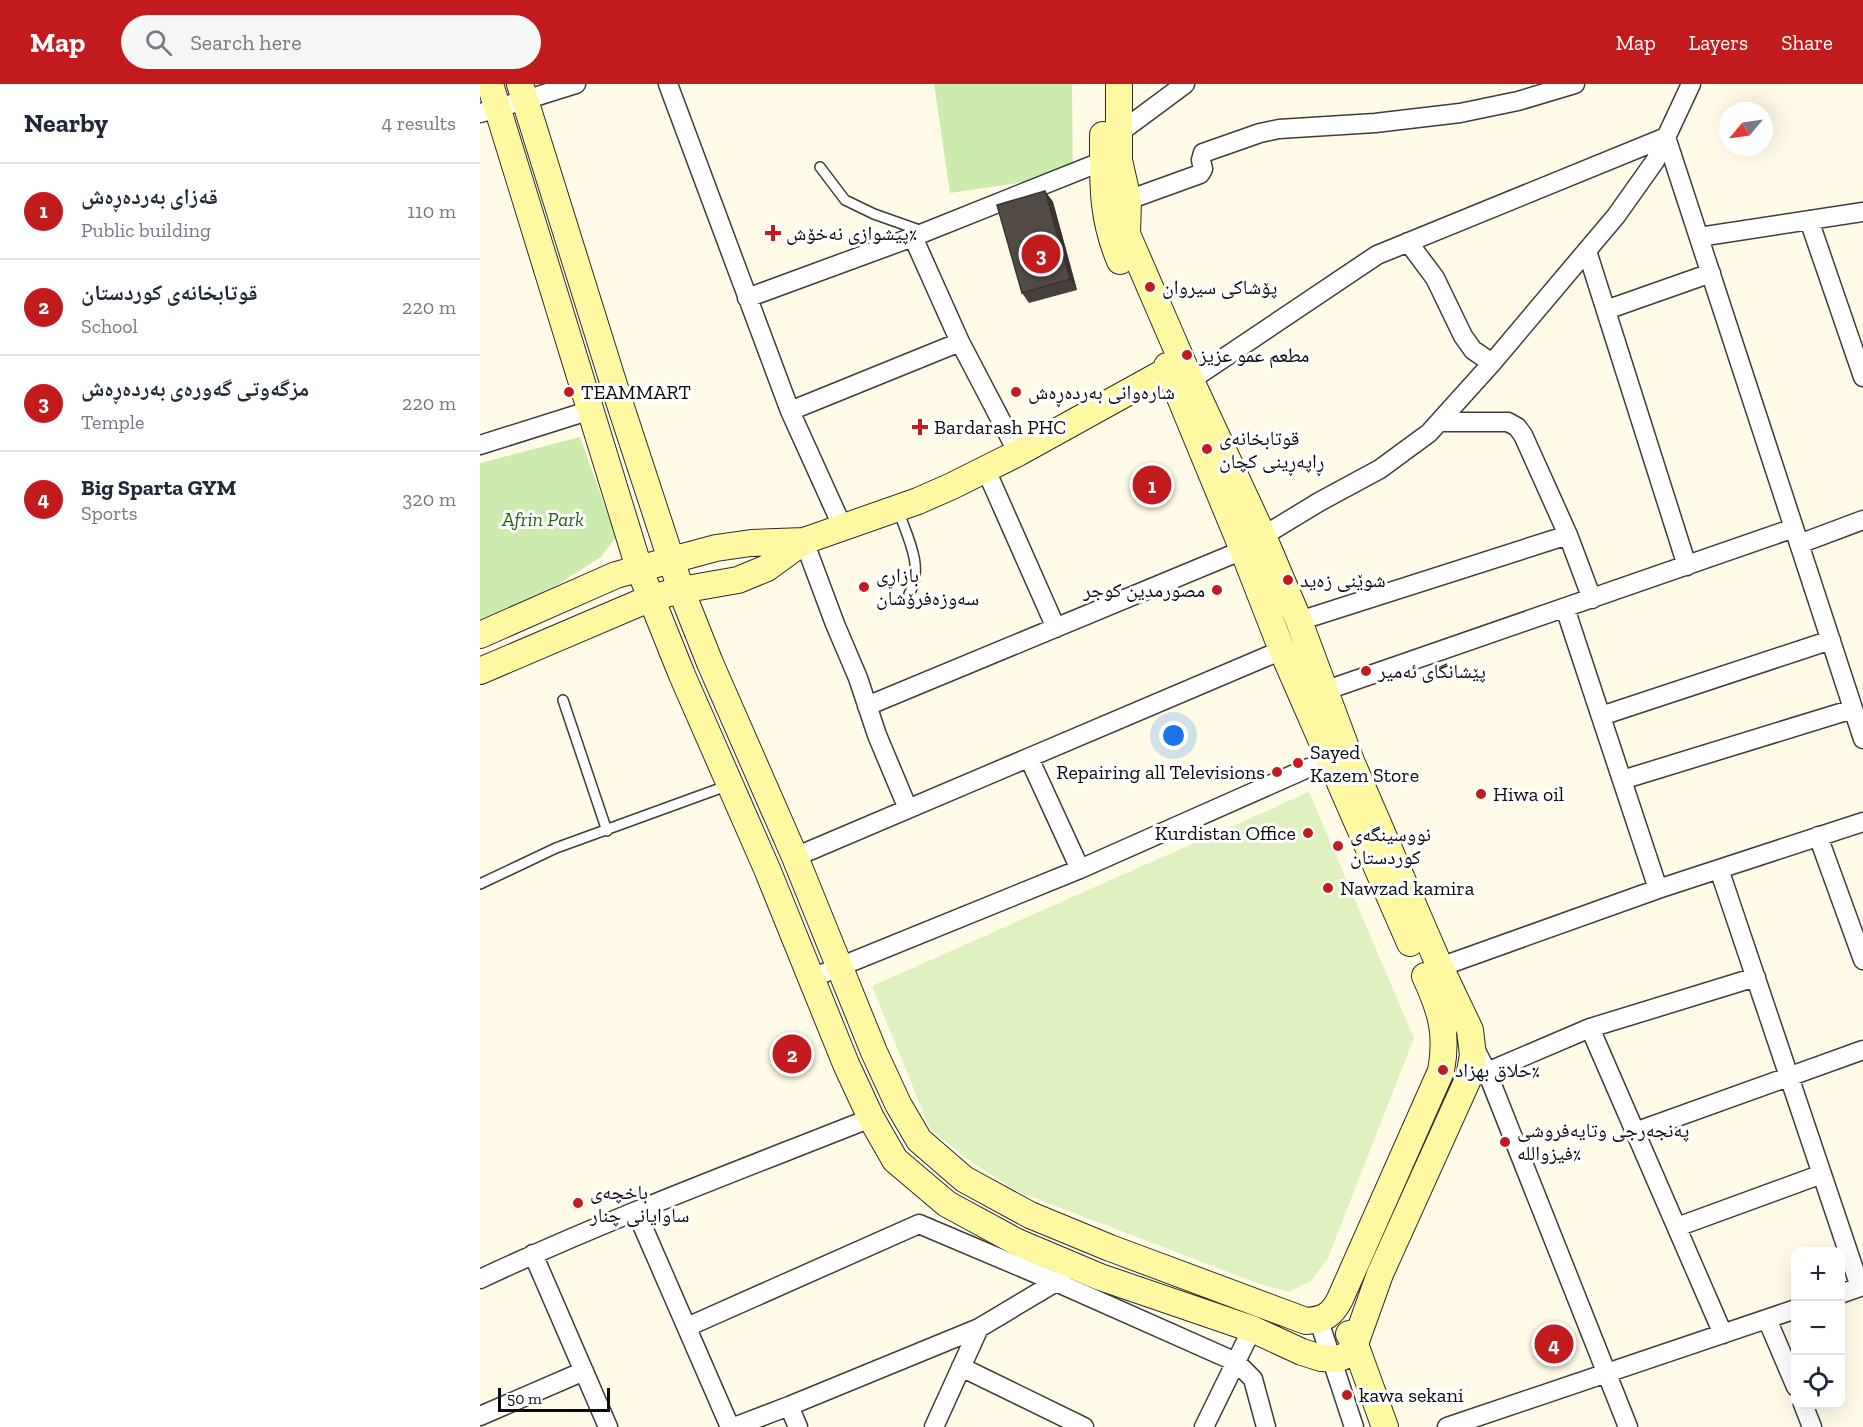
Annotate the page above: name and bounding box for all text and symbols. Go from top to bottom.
search box [121,15,541,69]
text: Map [30,26,85,59]
icon: search [142,26,175,59]
text: Search here [190,29,302,56]
text: Map [1616,30,1656,55]
text: Layers [1689,30,1748,55]
text: Share [1781,30,1833,55]
north arrow [1719,102,1773,156]
text: Nearby [24,107,108,139]
text: 4 results [381,111,456,135]
text: قەزای بەردەڕەش [81,183,218,210]
text: 1 [39,199,48,223]
text: 110 m [407,199,456,223]
text: Public building [81,218,211,242]
place label: پیشوازی نەخۆش٪ [786,221,917,245]
marker: پیشوازی نەخۆش٪ [764,224,782,242]
pin: 3 [1022,232,1060,276]
place label: پۆشاکی سیروان [1162,275,1277,299]
text: قوتابخانەی کوردستان [81,279,258,306]
marker: پۆشاکی سیروان [1143,280,1157,294]
text: 2 [38,295,49,319]
text: 220 m [402,295,456,319]
text: School [81,314,138,338]
place label: مطعم عمو عزيز [1198,343,1309,369]
marker: مطعم عمو عزيز [1180,348,1194,362]
text: مزگەوتی گەورەی بەردەڕەش [81,375,309,402]
place label: TEAMMART [581,380,691,404]
place label: شارەوانی بەردەڕەش [1028,380,1175,408]
marker: TEAMMART [562,385,576,399]
marker: شارەوانی بەردەڕەش [1009,385,1023,399]
text: 3 [38,391,49,415]
text: 220 m [402,391,456,415]
text: Temple [81,410,145,434]
place label: Bardarash PHC [934,415,1066,439]
marker: Bardarash PHC [911,418,929,436]
place label: قوتابخانەی ڕاپەڕینی کچان [1219,426,1324,477]
marker: قوتابخانەی ڕاپەڕینی کچان [1200,442,1214,456]
pin: 1 [1132,462,1172,508]
text: Big Sparta GYM [81,474,236,501]
text: 4 [38,487,49,511]
text: 320 m [403,487,456,511]
text: Sports [81,501,138,525]
park label: Afrin Park [501,507,584,531]
place label: بازاڕی سەوزەفرۆشان [876,563,979,610]
place label: شوێنی زەید [1300,568,1386,592]
marker: شوێنی زەید [1281,573,1295,587]
place label: مصورمدین كوجر [1082,578,1205,602]
marker: بازاڕی سەوزەفرۆشان [857,580,871,594]
marker: مصورمدین كوجر [1210,583,1224,597]
place label: پێشانگای ئەمیر [1377,659,1486,683]
marker: پێشانگای ئەمیر [1359,664,1373,678]
your location [1159,721,1188,750]
place label: Sayed Kazem Store [1310,740,1419,787]
marker: Sayed Kazem Store [1291,756,1305,770]
place label: Repairing all Televisions [1056,760,1265,784]
marker: Repairing all Televisions [1270,765,1284,779]
place label: Hiwa oil [1493,782,1564,806]
marker: Hiwa oil [1474,787,1488,801]
place label: Kurdistan Office [1155,821,1296,845]
place label: نووسینگەی کوردستان [1350,822,1431,869]
marker: Kurdistan Office [1301,826,1315,840]
marker: نووسینگەی کوردستان [1331,839,1345,853]
place label: Nawzad kamira [1340,876,1475,900]
marker: Nawzad kamira [1321,881,1335,895]
pin: 2 [772,1032,812,1076]
place label: حلاق بهزاد٪ [1455,1058,1540,1082]
marker: حلاق بهزاد٪ [1436,1063,1450,1077]
place label: پەنجەرجی وتایەفروشی فیزواللە٪ [1517,1118,1689,1165]
marker: پەنجەرجی وتایەفروشی فیزواللە٪ [1498,1135,1512,1149]
place label: باخچەی ساوایانی چنار [589,1180,689,1227]
marker: باخچەی ساوایانی چنار [571,1196,585,1210]
map controls [1791,1247,1845,1409]
button: + [1791,1247,1845,1301]
button: − [1791,1301,1845,1355]
pin: 4 [1534,1322,1574,1366]
button: locate [1791,1355,1845,1409]
place label: kawa sekani [1359,1383,1464,1407]
scale bar [498,1385,610,1412]
marker: kawa sekani [1340,1388,1354,1402]
text: 50 m [507,1389,542,1408]

